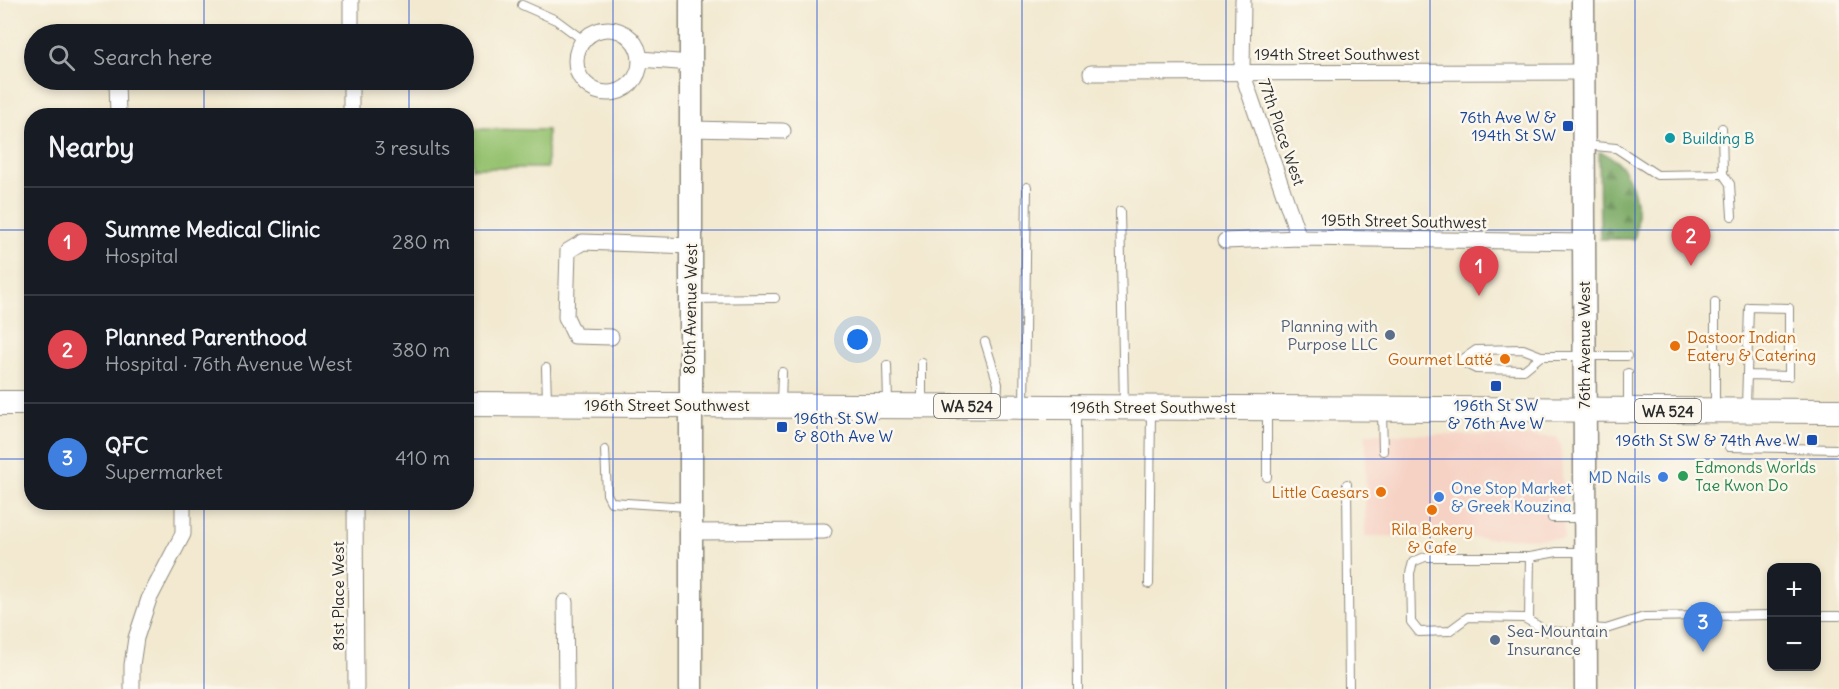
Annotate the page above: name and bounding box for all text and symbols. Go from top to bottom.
search box [24,24,474,90]
icon: search [45,41,78,74]
text: Search here [93,43,212,71]
street label: 194th Street Southwest [1254,44,1420,64]
street label: 77th Place West [1254,76,1310,189]
place label: 76th Ave W & 194th St SW [1460,107,1556,145]
marker: 76th Ave W & 194th St SW [1561,119,1575,133]
place label: Building B [1682,128,1754,148]
text: Nearby [48,131,134,164]
marker: Building B [1663,131,1677,145]
text: 3 results [374,135,450,160]
street label: 195th Street Southwest [1321,210,1487,232]
text: Summe Medical Clinic [105,215,320,243]
pin: 2 [1672,216,1710,266]
text: 1 [64,229,71,254]
text: 280 m [392,229,450,254]
text: Hospital [105,243,178,268]
street label: 80th Avenue West [679,243,701,375]
pin: 1 [1460,246,1498,296]
street label: 76th Avenue West [1574,280,1594,409]
place label: Planning with Purpose LLC [1281,316,1378,354]
text: Planned Parenthood [105,323,307,351]
your location [843,325,872,354]
place label: Dastoor Indian Eatery & Catering [1687,327,1816,365]
marker: Planning with Purpose LLC [1383,328,1397,342]
text: 2 [62,337,73,362]
text: 380 m [392,337,450,362]
marker: Dastoor Indian Eatery & Catering [1668,339,1682,353]
place label: Gourmet Latté [1388,349,1493,369]
text: Hospital · 76th Avenue West [105,351,352,376]
marker: Gourmet Latté [1498,352,1512,366]
marker: 196th St SW & 76th Ave W [1489,379,1503,393]
road number: WA 524 [934,394,1000,418]
street label: 196th Street Southwest [584,395,750,415]
place label: 196th St SW & 76th Ave W [1448,395,1545,433]
street label: 196th Street Southwest [1070,397,1236,417]
road number: WA 524 [1635,399,1701,423]
place label: 196th St SW & 80th Ave W [794,408,894,446]
marker: 196th St SW & 80th Ave W [775,420,789,434]
place label: 196th St SW & 74th Ave W [1616,430,1800,450]
text: QFC [105,431,148,459]
marker: 196th St SW & 74th Ave W [1805,433,1819,447]
text: 3 [62,445,73,470]
text: 410 m [395,445,450,470]
place label: Edmonds Worlds Tae Kwon Do [1695,457,1816,495]
text: Supermarket [105,459,223,484]
place label: MD Nails [1588,467,1651,487]
marker: Edmonds Worlds Tae Kwon Do [1676,469,1690,483]
marker: MD Nails [1656,470,1670,484]
place label: One Stop Market & Greek Kouzina [1451,478,1572,516]
place label: Little Caesars [1272,482,1369,502]
marker: Little Caesars [1374,485,1388,499]
marker: One Stop Market & Greek Kouzina [1432,490,1446,504]
marker: Rila Bakery & Cafe [1425,503,1439,517]
place label: Rila Bakery & Cafe [1391,519,1473,557]
street label: 81st Place West [328,540,348,651]
map controls [1767,563,1821,671]
button: + [1767,563,1821,617]
pin: 3 [1684,602,1722,652]
button: − [1767,617,1821,671]
place label: Sea-Mountain Insurance [1507,621,1608,659]
marker: Sea-Mountain Insurance [1488,633,1502,647]

